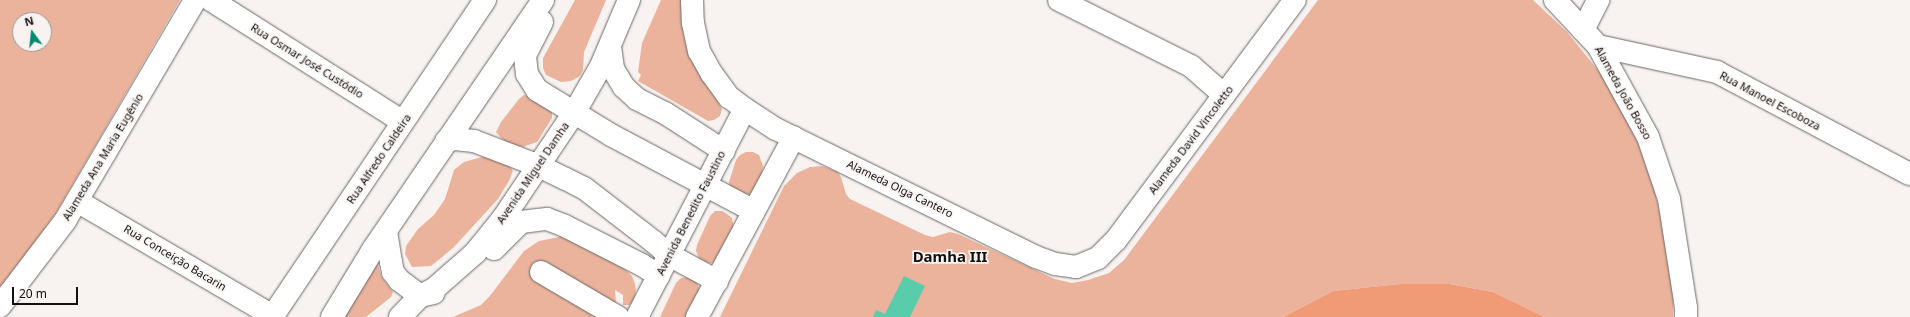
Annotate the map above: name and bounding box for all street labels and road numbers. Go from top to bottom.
street label: Rua Osmar José Custódio [248,21,366,101]
street label: Alameda João Bosso [1592,44,1654,142]
street label: Rua Manoel Escoboza [1717,69,1823,133]
street label: Alameda David Vincoletto [1146,83,1236,197]
street label: Alameda Ana Maria Eugênio [60,91,146,223]
street label: Rua Alfredo Caldeira [344,112,414,206]
street label: Avenida Miguel Damha [494,120,572,226]
street label: Avenida Benedito Faustino [654,149,728,277]
street label: Alameda Olga Cantero [845,158,955,220]
street label: Rua Conceição Bacarin [121,222,229,294]

